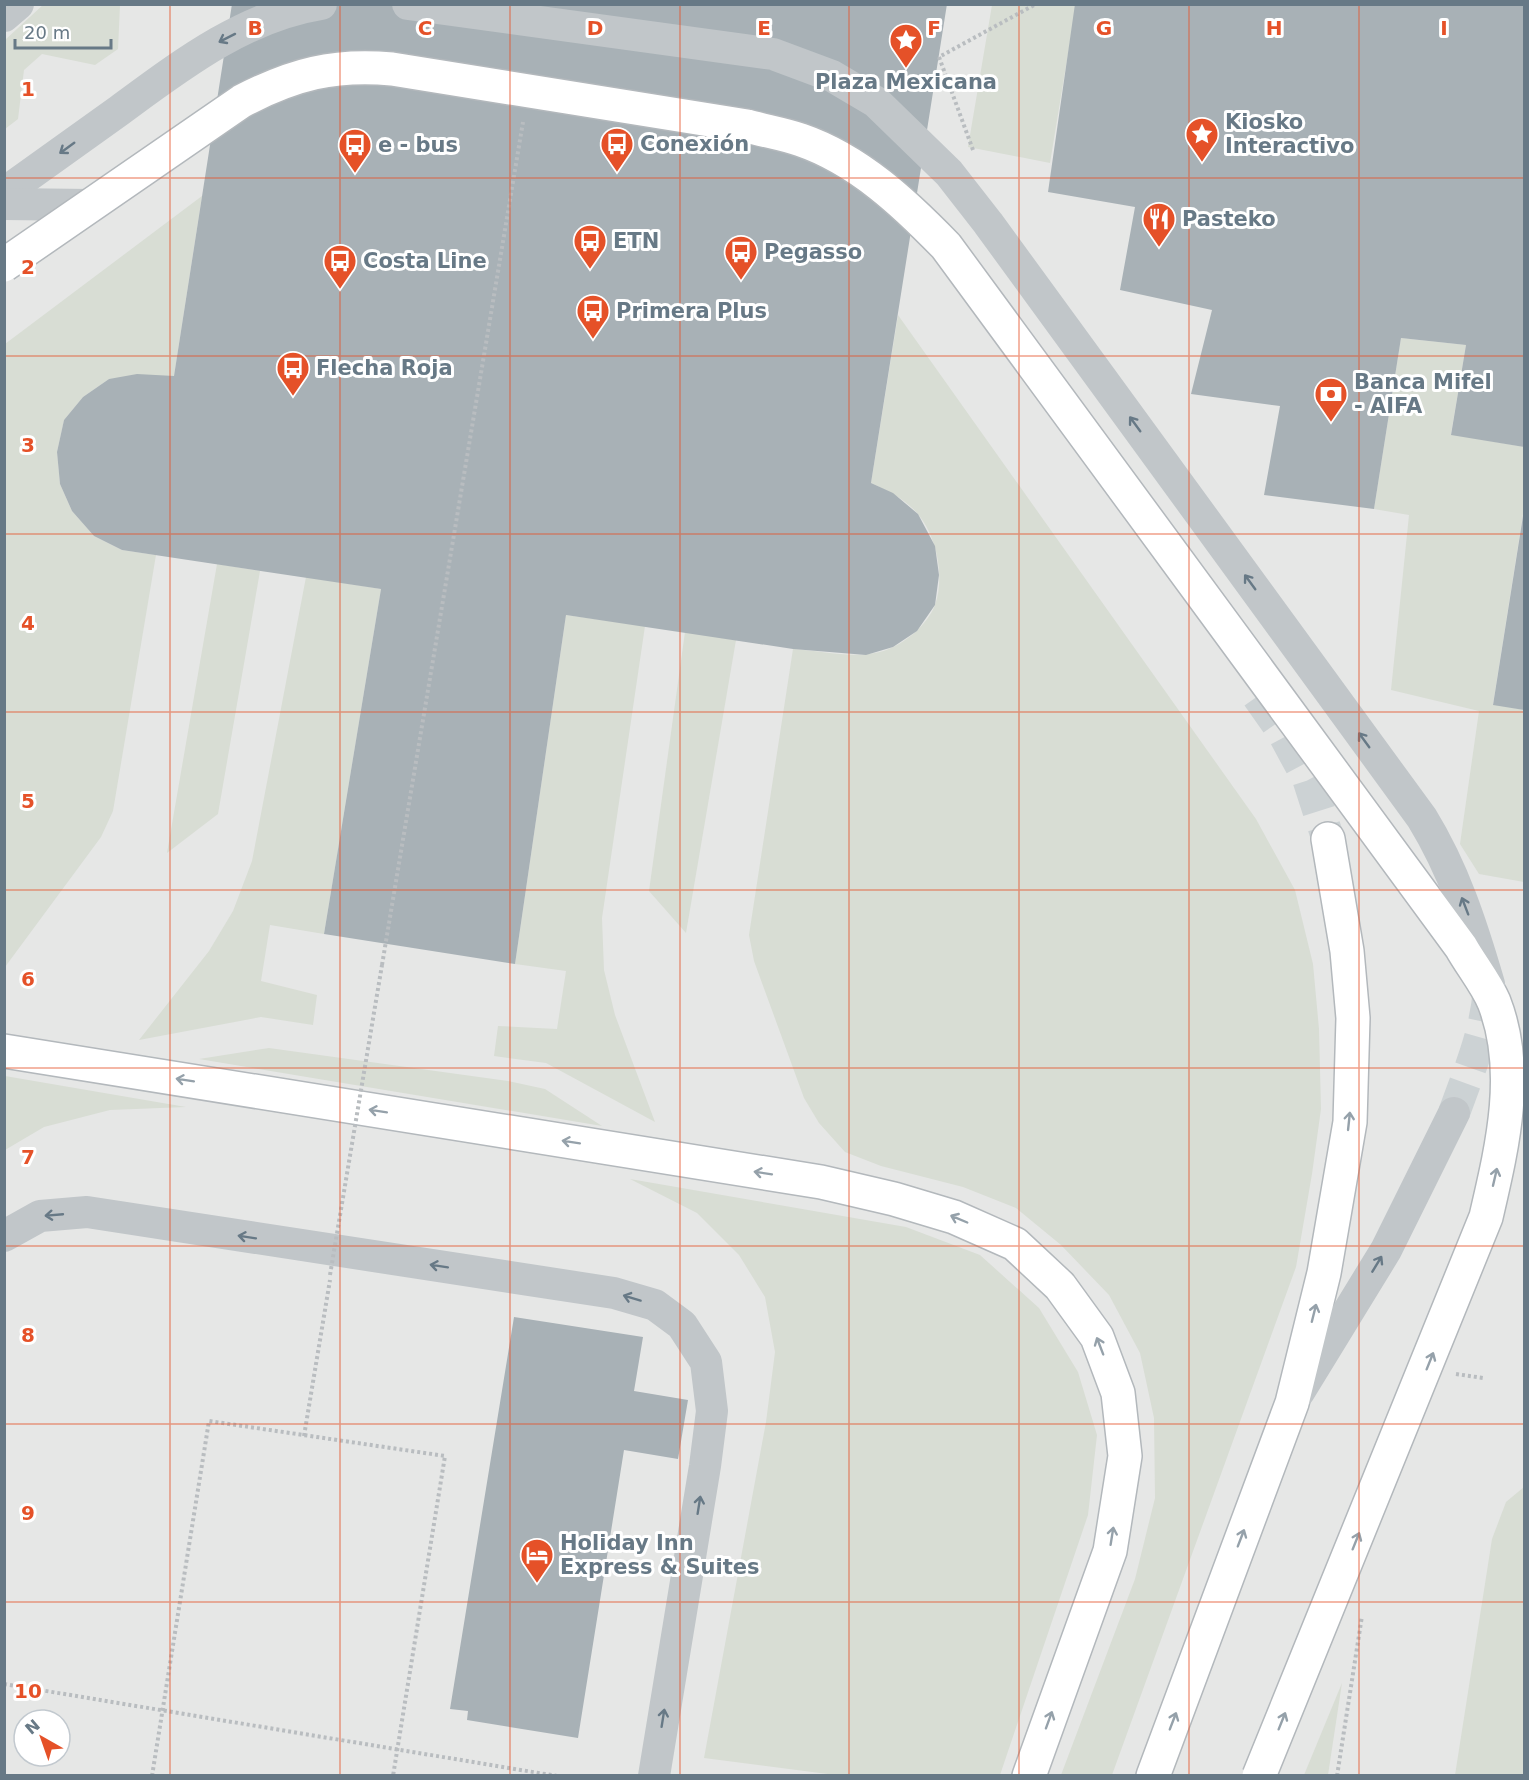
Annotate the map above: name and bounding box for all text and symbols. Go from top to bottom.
scale bar [15,12,111,50]
text: B [247,16,263,40]
text: C [418,16,432,40]
text: D [587,16,603,40]
text: E [757,16,771,40]
text: F [927,16,941,40]
text: G [1096,16,1112,40]
text: H [1266,16,1282,40]
text: I [1440,16,1448,40]
text: 20 m [24,22,70,43]
place icon: Plaza Mexicana [888,22,924,69]
one-way arrow [219,33,237,44]
place label: Plaza Mexicana [815,70,997,94]
text: 1 [21,77,35,101]
place label: Kiosko Interactivo [1225,110,1354,158]
place icon: Kiosko Interactivo [1184,116,1220,163]
bus stop icon: Conexión [599,126,635,173]
bus stop icon: e - bus [337,127,373,174]
place label: Conexión [640,132,749,156]
place label: e - bus [378,133,458,157]
one-way arrow [59,142,75,154]
restaurant icon: Pasteko [1141,201,1177,248]
place label: Pasteko [1182,207,1276,231]
bus stop icon: ETN [572,223,608,270]
place label: ETN [613,229,659,253]
bus stop icon: Pegasso [723,234,759,281]
place label: Pegasso [764,240,862,264]
bus stop icon: Costa Line [322,243,358,290]
place label: Costa Line [363,249,487,273]
text: 2 [21,255,35,279]
bus stop icon: Primera Plus [575,293,611,340]
place label: Primera Plus [616,299,767,323]
bus stop icon: Flecha Roja [275,350,311,397]
place label: Flecha Roja [316,356,453,380]
place label: Banca Mifel - AIFA [1354,370,1492,418]
bank icon: Banca Mifel - AIFA [1313,376,1349,423]
one-way arrow [1129,417,1141,433]
text: 3 [21,433,35,457]
one-way arrow [1244,575,1256,591]
text: 4 [21,611,35,635]
one-way arrow [1358,732,1371,748]
text: 5 [21,789,35,813]
one-way arrow [1458,897,1469,916]
text: 6 [21,967,35,991]
one-way arrow [176,1074,196,1085]
one-way arrow [369,1105,388,1116]
one-way arrow [1344,1112,1355,1132]
one-way arrow [561,1136,581,1147]
text: 7 [21,1145,35,1169]
one-way arrow [754,1168,773,1179]
one-way arrow [1490,1168,1502,1187]
one-way arrow [44,1210,64,1221]
one-way arrow [951,1213,969,1225]
one-way arrow [237,1231,257,1242]
one-way arrow [1372,1256,1384,1273]
one-way arrow [430,1260,450,1271]
one-way arrow [623,1292,642,1303]
one-way arrow [1308,1304,1320,1323]
text: 8 [21,1323,35,1347]
one-way arrow [1094,1337,1105,1356]
one-way arrow [1425,1352,1436,1370]
one-way arrow [693,1495,704,1515]
text: 9 [21,1501,35,1525]
one-way arrow [1107,1527,1118,1547]
one-way arrow [1237,1529,1248,1548]
place label: Holiday Inn Express & Suites [560,1531,760,1579]
one-way arrow [1351,1532,1362,1551]
hotel icon: Holiday Inn Express & Suites [519,1537,555,1584]
text: 10 [14,1679,42,1703]
north arrow [12,1708,72,1768]
one-way arrow [658,1708,669,1728]
one-way arrow [1044,1712,1055,1730]
one-way arrow [1168,1712,1179,1731]
one-way arrow [1277,1713,1288,1731]
text: N [21,1715,44,1738]

